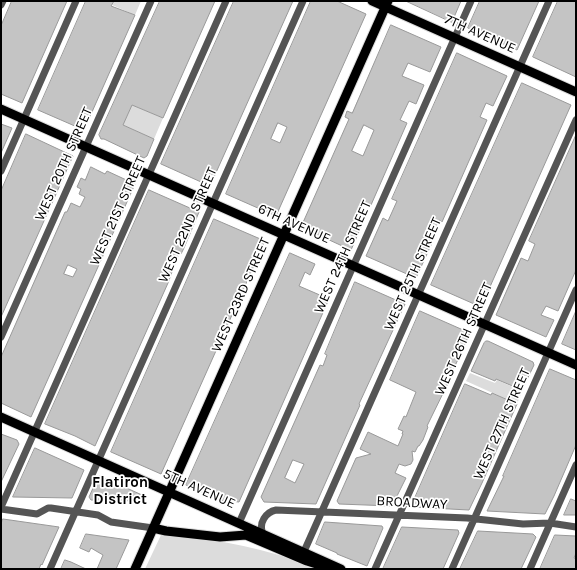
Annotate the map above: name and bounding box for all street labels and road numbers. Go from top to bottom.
street label: 7TH AVENUE [442,11,518,57]
street label: WEST 20TH STREET [31,105,97,223]
street label: WEST 21ST STREET [86,154,150,268]
street label: WEST 22ND STREET [155,165,221,285]
street label: WEST 24TH STREET [311,198,375,316]
street label: 6TH AVENUE [255,201,333,247]
street label: WEST 25TH STREET [381,215,445,333]
street label: WEST 23RD STREET [208,235,274,355]
street label: WEST 26TH STREET [432,280,496,398]
street label: WEST 27TH STREET [470,366,534,482]
street label: 5TH AVENUE [160,466,238,512]
street label: BROADWAY [376,493,448,513]

